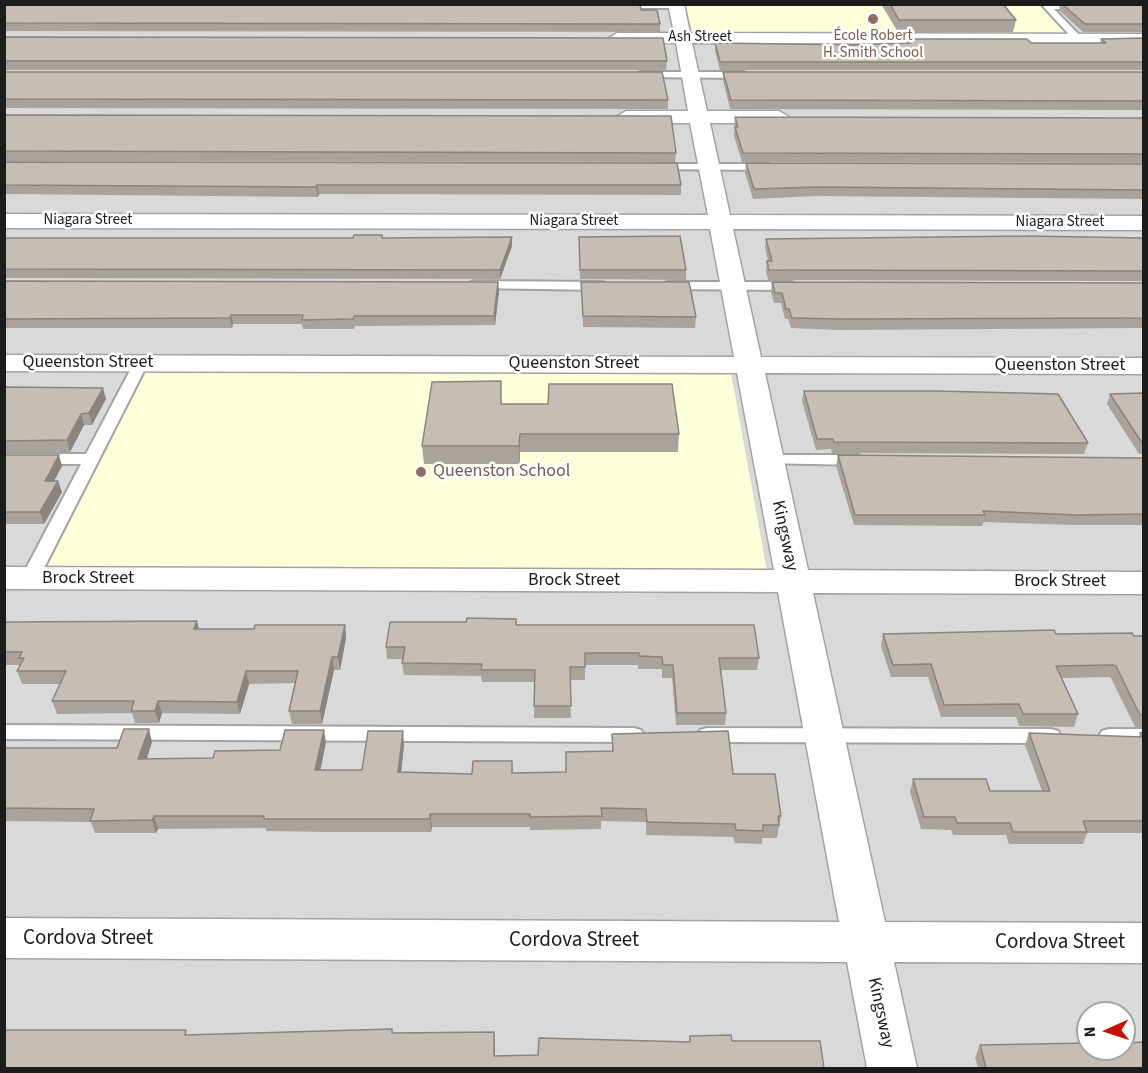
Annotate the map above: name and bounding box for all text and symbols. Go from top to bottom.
marker: École Robert H. Smith School [866,12,880,26]
place label: École Robert H. Smith School [823,28,923,63]
street label: Ash Street [668,29,732,47]
street label: Niagara Street [44,212,132,230]
street label: Niagara Street [530,213,618,231]
street label: Niagara Street [1016,214,1104,232]
street label: Queenston Street [23,352,153,374]
street label: Queenston Street [509,353,639,375]
street label: Queenston Street [995,355,1125,377]
place label: Queenston School [433,461,570,483]
marker: Queenston School [414,465,428,479]
street label: Kingsway [766,499,802,573]
street label: Brock Street [42,568,134,590]
street label: Brock Street [528,570,620,592]
street label: Brock Street [1014,571,1106,593]
street label: Cordova Street [23,926,153,952]
street label: Cordova Street [509,928,639,954]
street label: Cordova Street [995,930,1125,956]
street label: Kingsway [862,976,898,1050]
north arrow [1076,1001,1136,1061]
text: N [1079,1026,1101,1038]

